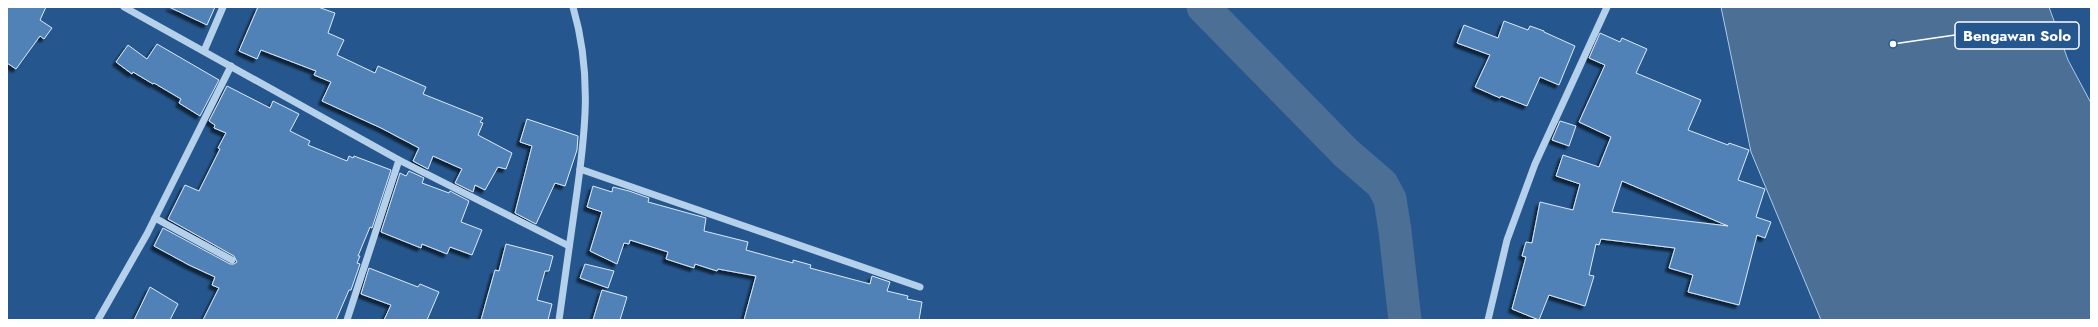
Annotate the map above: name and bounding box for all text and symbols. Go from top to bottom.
callout: Bengawan Solo [1955,22,2079,49]
text: Bengawan Solo [1963,25,2071,47]

